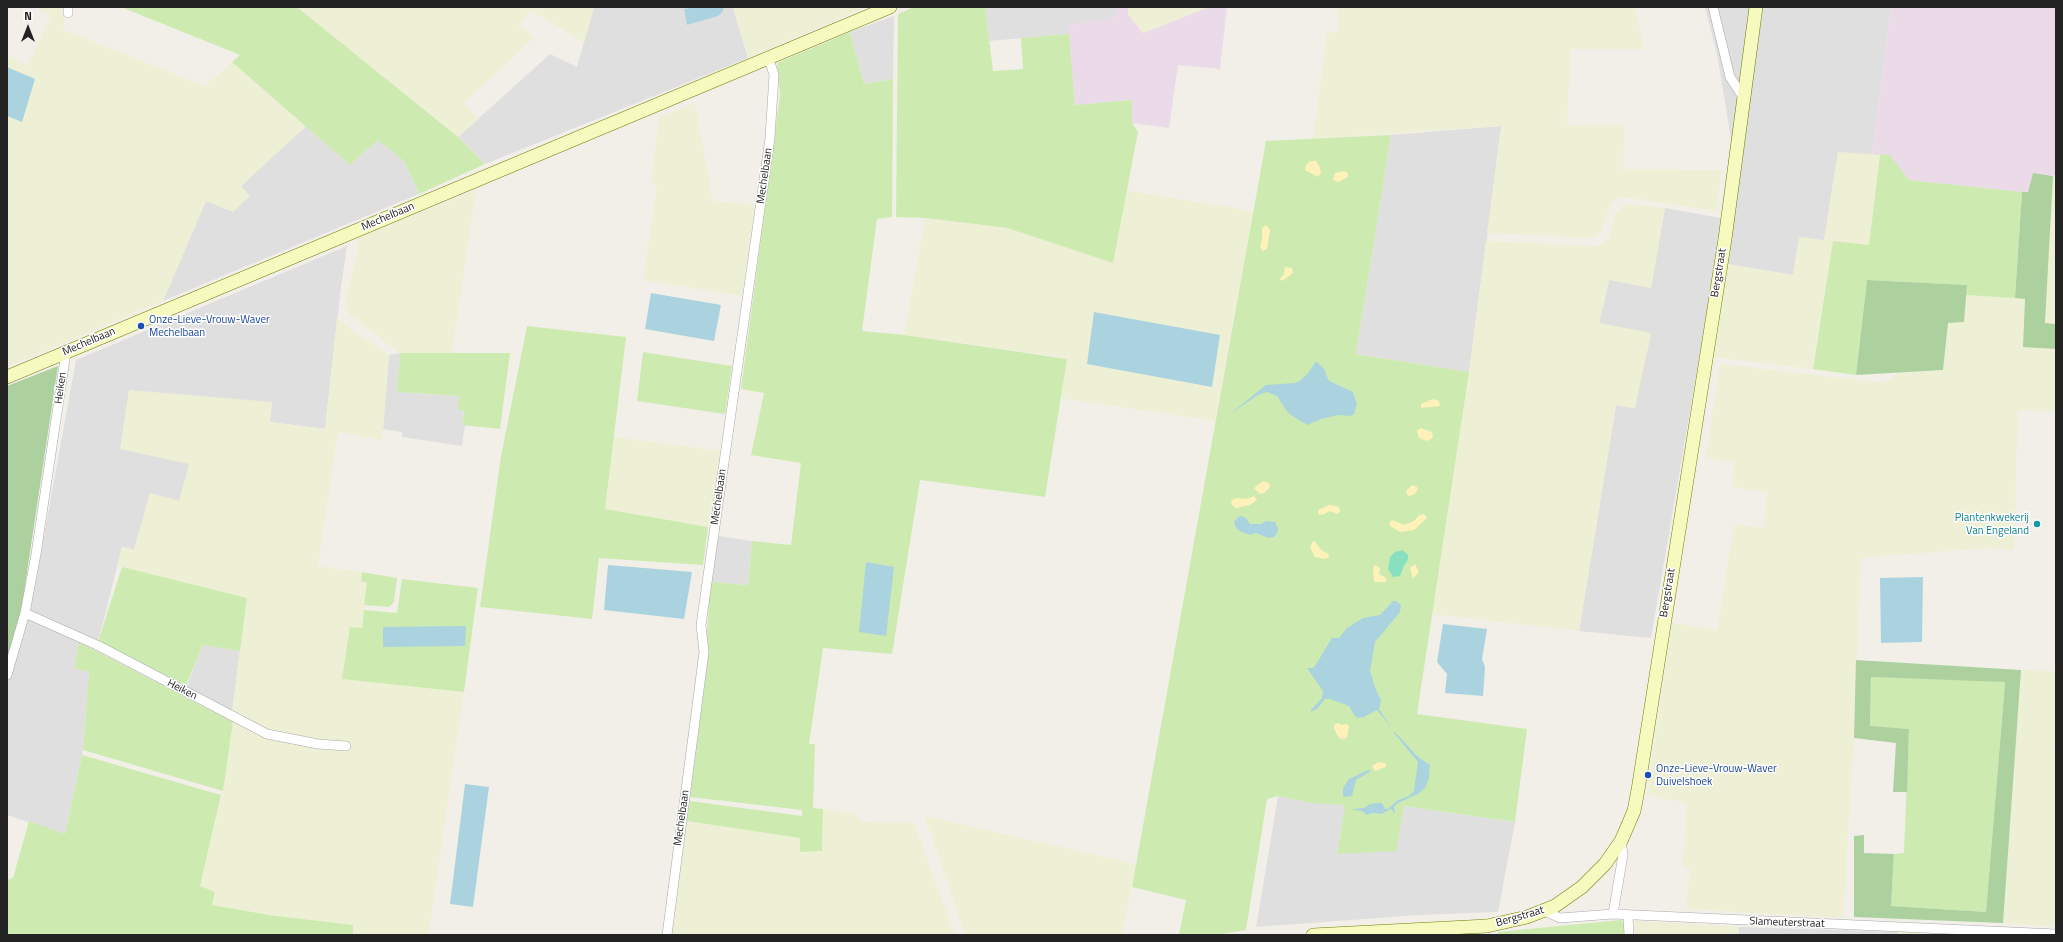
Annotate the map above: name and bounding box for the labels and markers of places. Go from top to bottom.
place label: Onze-Lieve-Vrouw-Waver Mechelbaan [149,313,270,339]
marker: Onze-Lieve-Vrouw-Waver Mechelbaan [136,321,146,331]
place label: Plantenkwekerij Van Engeland [1955,511,2029,537]
marker: Plantenkwekerij Van Engeland [2032,519,2042,529]
place label: Onze-Lieve-Vrouw-Waver Duivelshoek [1656,762,1777,788]
marker: Onze-Lieve-Vrouw-Waver Duivelshoek [1643,770,1653,780]

